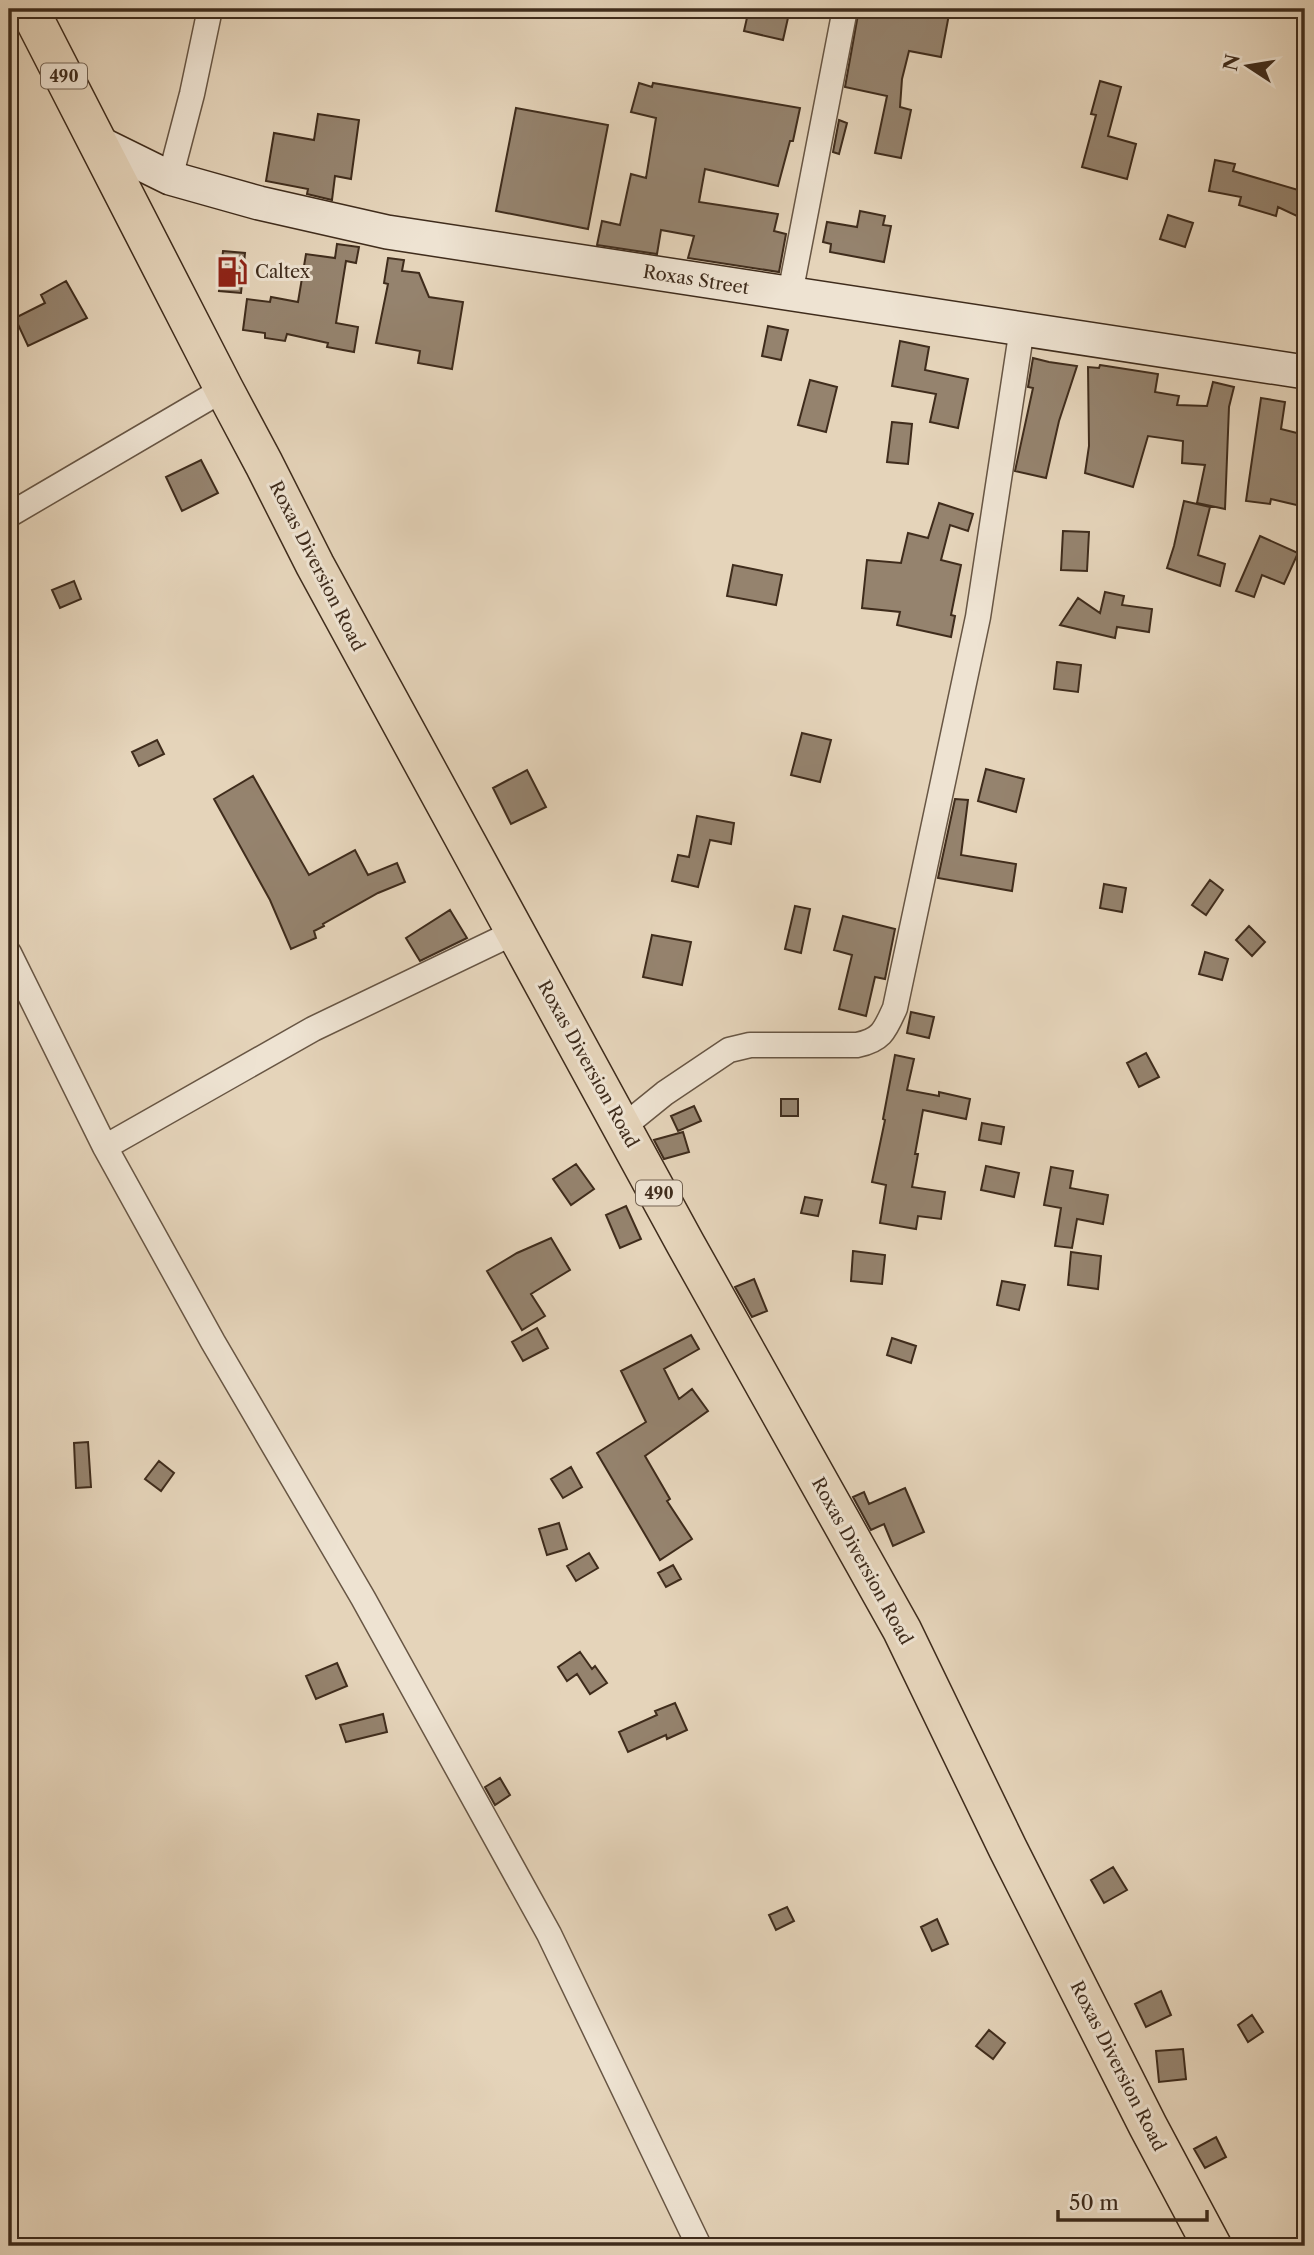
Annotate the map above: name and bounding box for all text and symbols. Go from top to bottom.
north arrow [1212,32,1282,102]
text: N [1219,52,1245,73]
road number: 490 [41,64,87,88]
fuel station icon: Caltex [215,255,249,289]
place label: Caltex [255,261,310,283]
street label: Roxas Street [641,261,751,299]
street label: Roxas Diversion Road [265,477,369,655]
street label: Roxas Diversion Road [533,977,643,1152]
road number: 490 [636,1180,682,1205]
street label: Roxas Diversion Road [807,1474,917,1649]
street label: Roxas Diversion Road [1066,1977,1170,2155]
scale bar [1058,2178,1207,2222]
text: 50 m [1069,2190,1119,2215]

